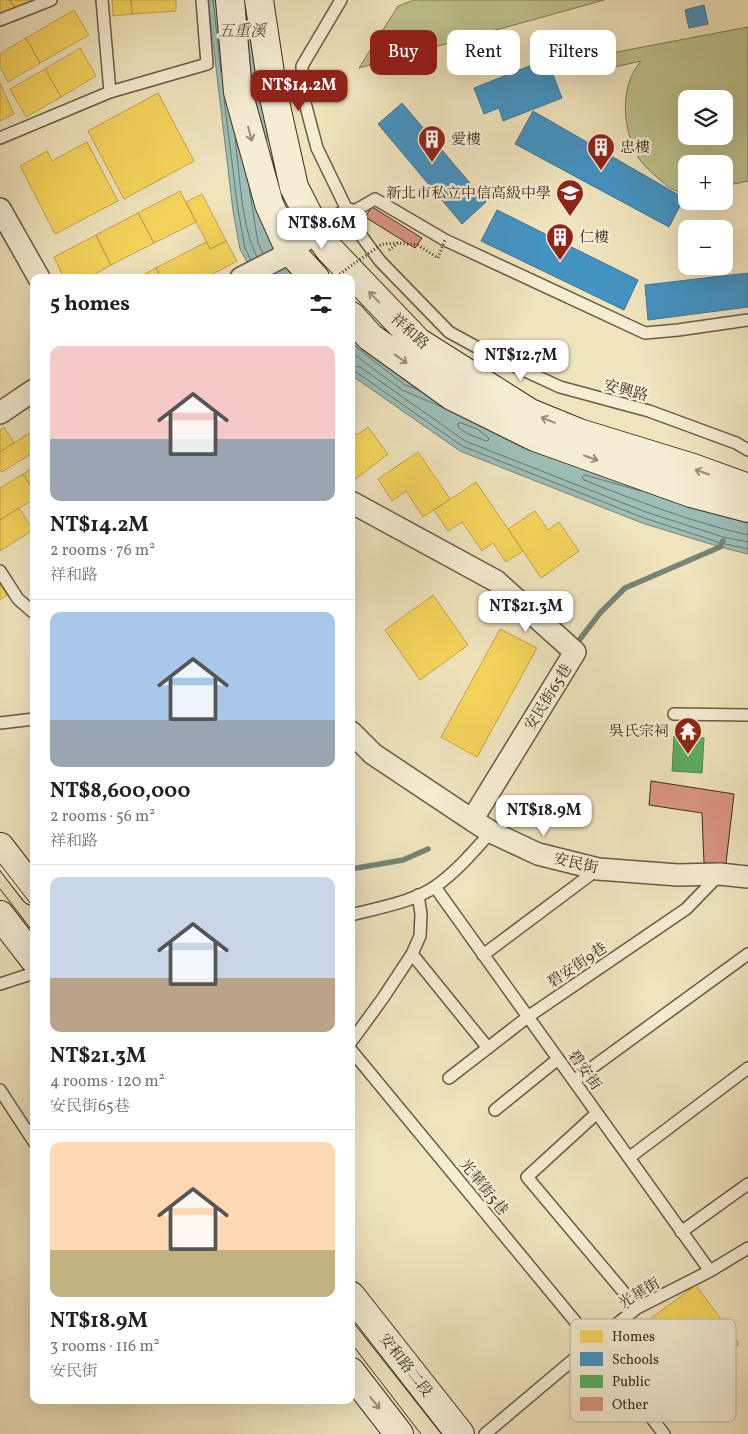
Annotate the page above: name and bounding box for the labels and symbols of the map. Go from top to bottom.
water label: 五重溪 [218,21,268,43]
pin: NT$14.2M [247,70,351,112]
building icon: 愛樓 [417,124,447,163]
one-way arrow [245,126,255,142]
place label: 愛樓 [451,130,481,151]
building icon: 忠樓 [586,132,616,171]
place label: 忠樓 [620,138,650,159]
school or university icon: 新北市私立中信高級中學 [555,178,585,217]
place label: 新北市私立中信高級中學 [386,184,551,205]
pin: NT$8.6M [276,208,368,250]
building icon: 仁樓 [545,222,575,261]
place label: 仁樓 [579,228,609,249]
one-way arrow [368,290,380,303]
street label: 祥和路 [385,309,433,355]
pin: NT$12.7M [469,340,573,382]
one-way arrow [394,354,408,364]
street label: 安興路 [601,375,650,407]
one-way arrow [541,415,556,425]
one-way arrow [583,454,598,463]
one-way arrow [694,466,710,476]
pin: NT$21.3M [474,590,578,633]
street label: 安民街65巷 [521,661,578,735]
temple icon: 吳氏宗祠 [673,716,703,755]
place label: 吳氏宗祠 [609,722,669,743]
pin: NT$18.9M [492,794,596,837]
street label: 安民街 [551,849,600,880]
street label: 碧安街9巷 [544,939,612,994]
street label: 碧安街 [562,1047,606,1095]
street label: 光華街5巷 [454,1155,512,1221]
street label: 光華街 [615,1274,664,1315]
legend [570,1319,736,1422]
text: Homes [612,1328,655,1347]
street label: 安和路二段 [373,1330,436,1402]
text: Schools [612,1351,659,1370]
text: Public [612,1373,650,1392]
one-way arrow [370,1396,381,1409]
text: Other [612,1396,648,1415]

